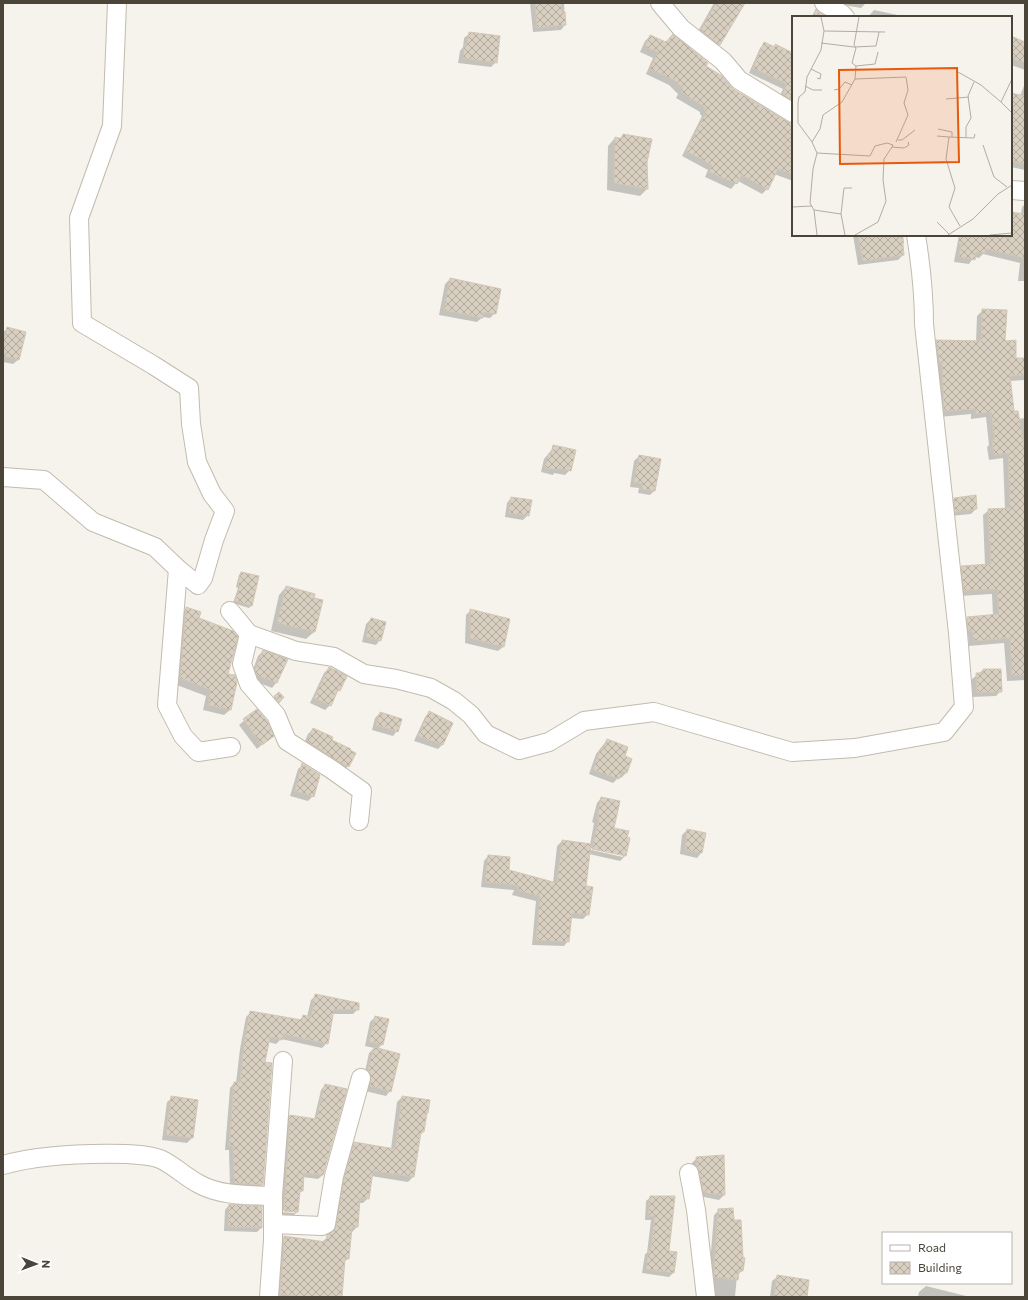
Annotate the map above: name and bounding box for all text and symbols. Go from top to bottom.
inset map [792,16,1012,236]
legend [882,1232,1012,1284]
text: Road [918,1240,946,1254]
north arrow [16,1244,56,1284]
text: N [40,1260,53,1268]
text: Building [918,1260,962,1274]

